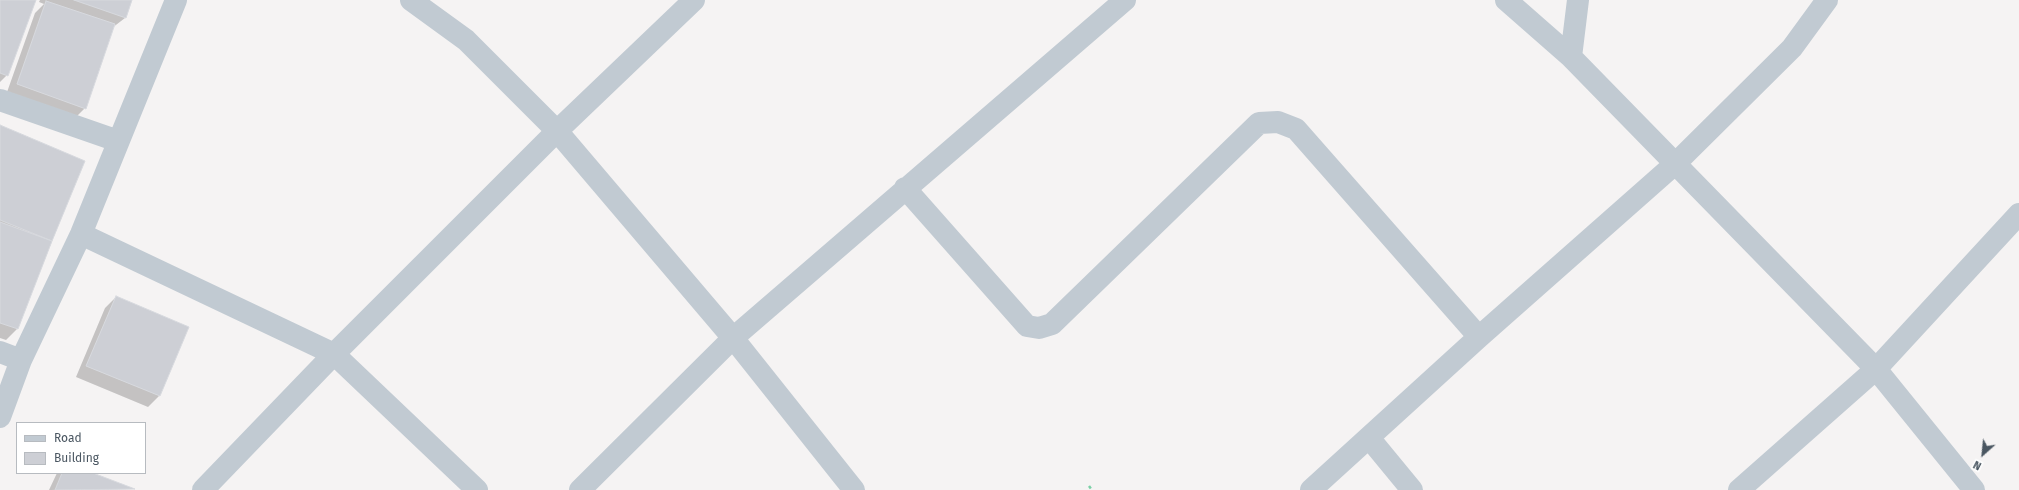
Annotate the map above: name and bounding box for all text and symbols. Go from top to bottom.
legend [16,422,146,474]
text: Road [54,431,82,445]
north arrow [1963,434,2003,474]
text: Building [54,451,99,465]
text: N [1971,458,1984,473]

